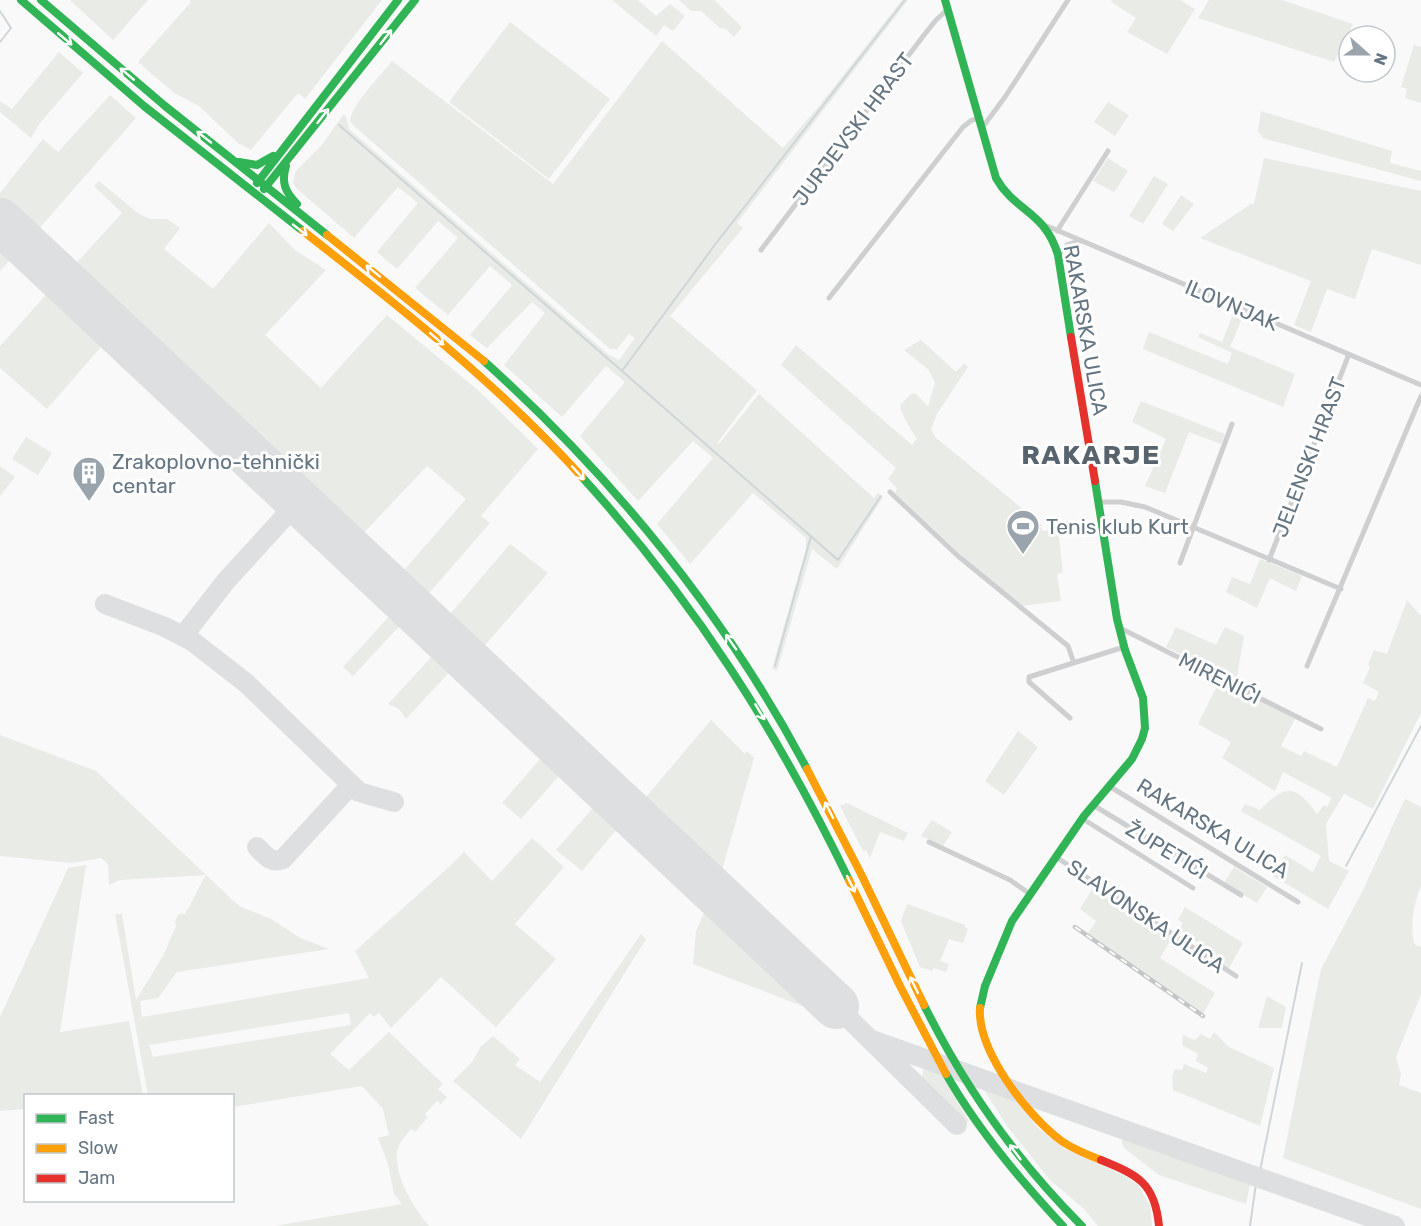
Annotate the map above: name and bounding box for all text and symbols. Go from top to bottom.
north arrow [1337,24,1397,84]
one-way arrow [379,29,392,45]
one-way arrow [57,32,72,46]
street label: JURJEVSKI HRAST [787,48,919,210]
text: N [1370,50,1391,68]
one-way arrow [119,67,135,80]
one-way arrow [316,109,329,125]
one-way arrow [197,131,213,144]
one-way arrow [292,224,308,236]
street label: RAKARSKA ULICA [1059,243,1113,417]
one-way arrow [365,264,381,277]
street label: ILOVNJAK [1181,274,1283,336]
one-way arrow [429,332,444,346]
street label: JELENSKI HRAST [1267,373,1351,541]
district label: RAKARJE [1021,439,1161,471]
place label: Zrakoplovno-tehnički centar [112,449,320,498]
building icon: Zrakoplovno-tehnički centar [71,455,107,502]
one-way arrow [571,465,585,480]
sports icon: Tenis klub Kurt [1005,508,1041,555]
place label: Tenis klub Kurt [1046,514,1189,539]
one-way arrow [725,634,737,650]
street label: MIRENIĆI [1175,647,1265,709]
one-way arrow [754,703,766,720]
street label: RAKARSKA ULICA [1132,773,1294,883]
one-way arrow [823,801,834,819]
street label: ŽUPETIĆI [1122,816,1212,884]
street label: SLAVONSKA ULICA [1062,854,1230,978]
one-way arrow [846,874,857,892]
one-way arrow [908,977,919,995]
legend [24,1094,234,1202]
text: Fast [78,1107,114,1129]
text: Slow [78,1137,118,1159]
one-way arrow [1009,1144,1021,1160]
text: Jam [78,1167,115,1189]

